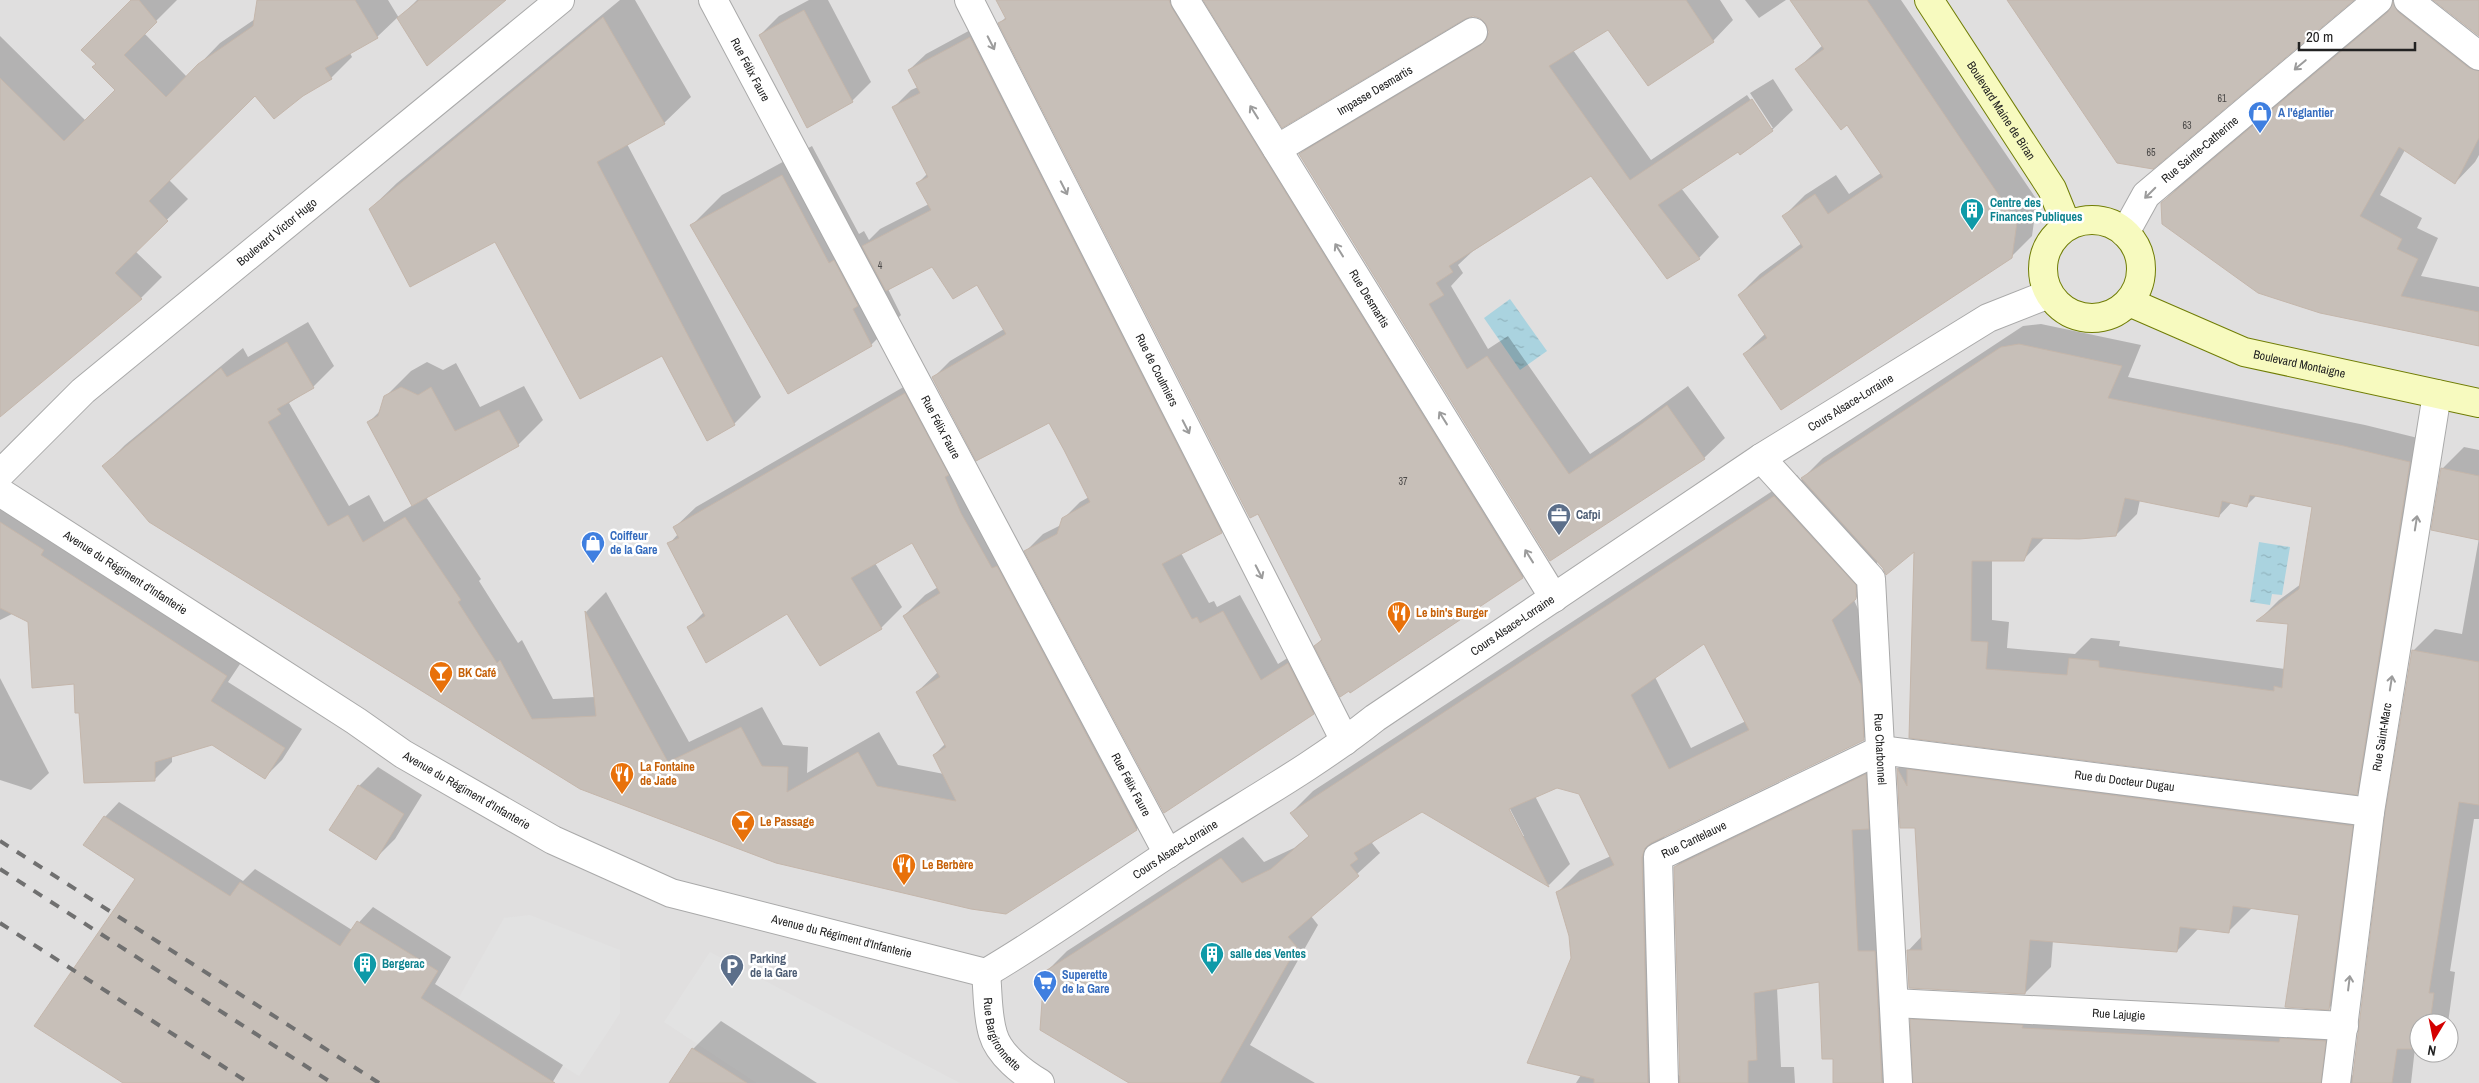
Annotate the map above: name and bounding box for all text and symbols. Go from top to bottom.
scale bar [2299,20,2415,52]
text: 20 m [2306,26,2333,47]
street label: Rue Félix Faure [727,35,774,104]
one-way arrow [986,36,996,51]
street label: Boulevard Maine de Biran [1963,58,2039,163]
one-way arrow [2294,60,2307,71]
street label: Impasse Desmartis [1334,62,1416,119]
house number: 61 [2217,92,2227,105]
shop icon: A l'églantier [2247,100,2273,134]
one-way arrow [1248,105,1258,119]
place label: A l'églantier [2278,105,2334,121]
street label: Rue Sainte-Catherine [2158,113,2242,187]
house number: 63 [2182,119,2192,132]
house number: 65 [2146,146,2156,159]
one-way arrow [1059,181,1069,196]
one-way arrow [2144,187,2156,199]
street label: Boulevard Victor Hugo [233,195,320,270]
place label: Centre des Finances Publiques [1990,195,2083,225]
building icon: Centre des Finances Publiques [1959,197,1985,231]
one-way arrow [1334,244,1344,258]
house number: 4 [878,259,883,272]
street label: Rue Desmartis [1345,267,1393,331]
street label: Rue de Coulmiers [1132,331,1182,409]
street label: Boulevard Montaigne [2252,346,2347,382]
street label: Cours Alsace-Lorraine [1805,370,1897,435]
street label: Rue Félix Faure [917,393,964,462]
one-way arrow [1438,412,1448,426]
one-way arrow [1182,419,1191,434]
house number: 37 [1398,475,1408,488]
office icon: Cafpi [1546,502,1572,536]
place label: Cafpi [1576,507,1601,523]
one-way arrow [2412,515,2422,531]
street label: Avenue du Régiment d'Infanterie [59,526,190,618]
place label: Coiffeur de la Gare [610,528,658,558]
shop icon: Coiffeur de la Gare [580,530,606,564]
one-way arrow [1523,550,1533,564]
one-way arrow [1255,564,1264,579]
street label: Cours Alsace-Lorraine [1467,591,1558,659]
restaurant icon: Le bin's Burger [1386,600,1412,634]
place label: Le bin's Burger [1416,605,1488,621]
bar icon: BK Café [428,660,454,694]
place label: BK Café [458,665,497,681]
one-way arrow [2386,675,2396,691]
street label: Rue Saint-Marc [2369,702,2395,772]
street label: Rue Charbonnel [1870,713,1890,786]
street label: Avenue du Régiment d'Infanterie [399,747,533,833]
street label: Rue Félix Faure [1108,750,1154,819]
place label: La Fontaine de Jade [640,759,695,789]
restaurant icon: La Fontaine de Jade [609,761,635,795]
street label: Rue du Docteur Dugau [2073,767,2176,795]
bar icon: Le Passage [730,809,756,843]
place label: Le Passage [760,814,815,830]
street label: Cours Alsace-Lorraine [1130,816,1221,883]
street label: Rue Cantelauve [1659,817,1729,862]
restaurant icon: Le Berbère [891,852,917,886]
place label: Le Berbère [922,857,974,873]
street label: Avenue du Régiment d'Infanterie [769,911,914,962]
building icon: salle des Ventes [1199,941,1225,975]
place label: salle des Ventes [1230,946,1306,962]
building icon: Bergerac [352,951,378,985]
place label: Parking de la Gare [750,951,798,981]
parking icon: Parking de la Gare [719,953,745,987]
place label: Bergerac [382,956,425,972]
place label: Superette de la Gare [1062,967,1110,997]
supermarket icon: Superette de la Gare [1032,969,1058,1003]
one-way arrow [2344,975,2354,991]
street label: Rue Bargironnette [980,997,1024,1075]
street label: Rue Lajugie [2092,1005,2146,1024]
north arrow [2409,1013,2459,1063]
text: N [2426,1041,2437,1060]

